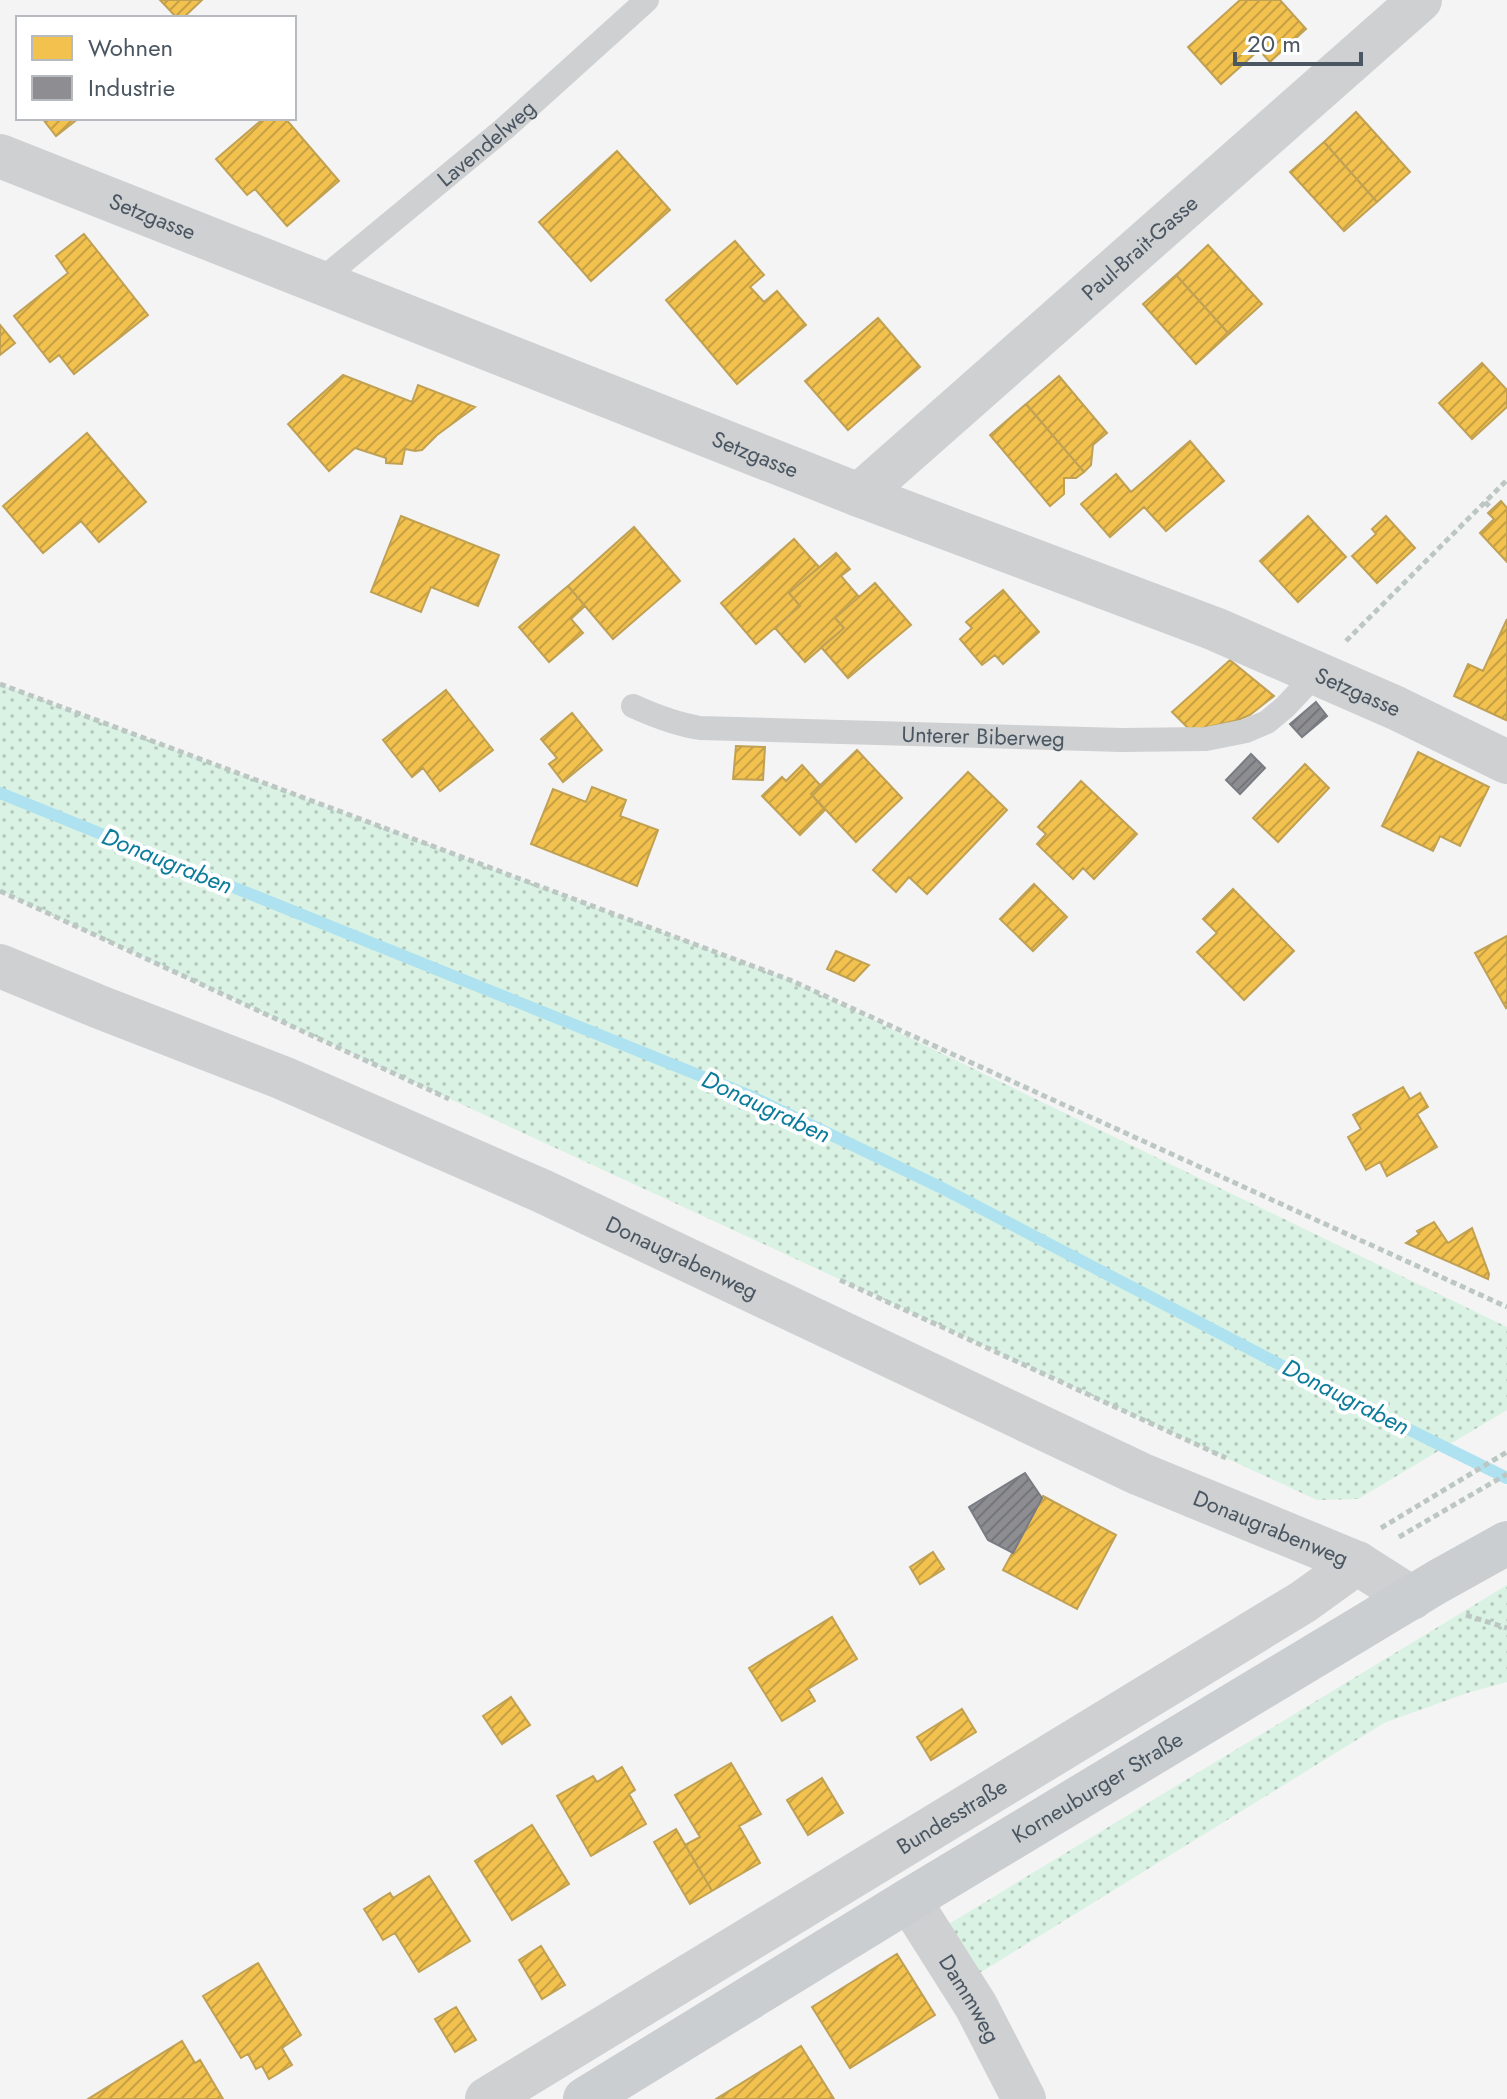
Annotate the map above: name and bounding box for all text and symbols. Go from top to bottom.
legend [16,16,296,120]
scale bar [1235,16,1361,66]
text: 20 m [1247,26,1301,61]
text: Wohnen [88,30,173,65]
text: Industrie [88,70,175,105]
street label: Lavendelweg [430,92,542,194]
street label: Setzgasse [104,185,201,248]
street label: Paul-Brait-Gasse [1074,187,1205,308]
street label: Setzgasse [707,423,803,486]
street label: Setzgasse [1310,659,1406,724]
street label: Unterer Biberweg [901,718,1065,754]
water label: Donaugraben [97,818,238,903]
water label: Donaugraben [696,1061,836,1152]
street label: Donaugrabenweg [601,1208,764,1307]
water label: Donaugraben [1277,1350,1416,1444]
street label: Donaugrabenweg [1188,1482,1353,1574]
street label: Korneuburger Straße [1006,1723,1189,1850]
street label: Bundesstraße [890,1770,1013,1862]
street label: Dammweg [931,1948,1008,2049]

